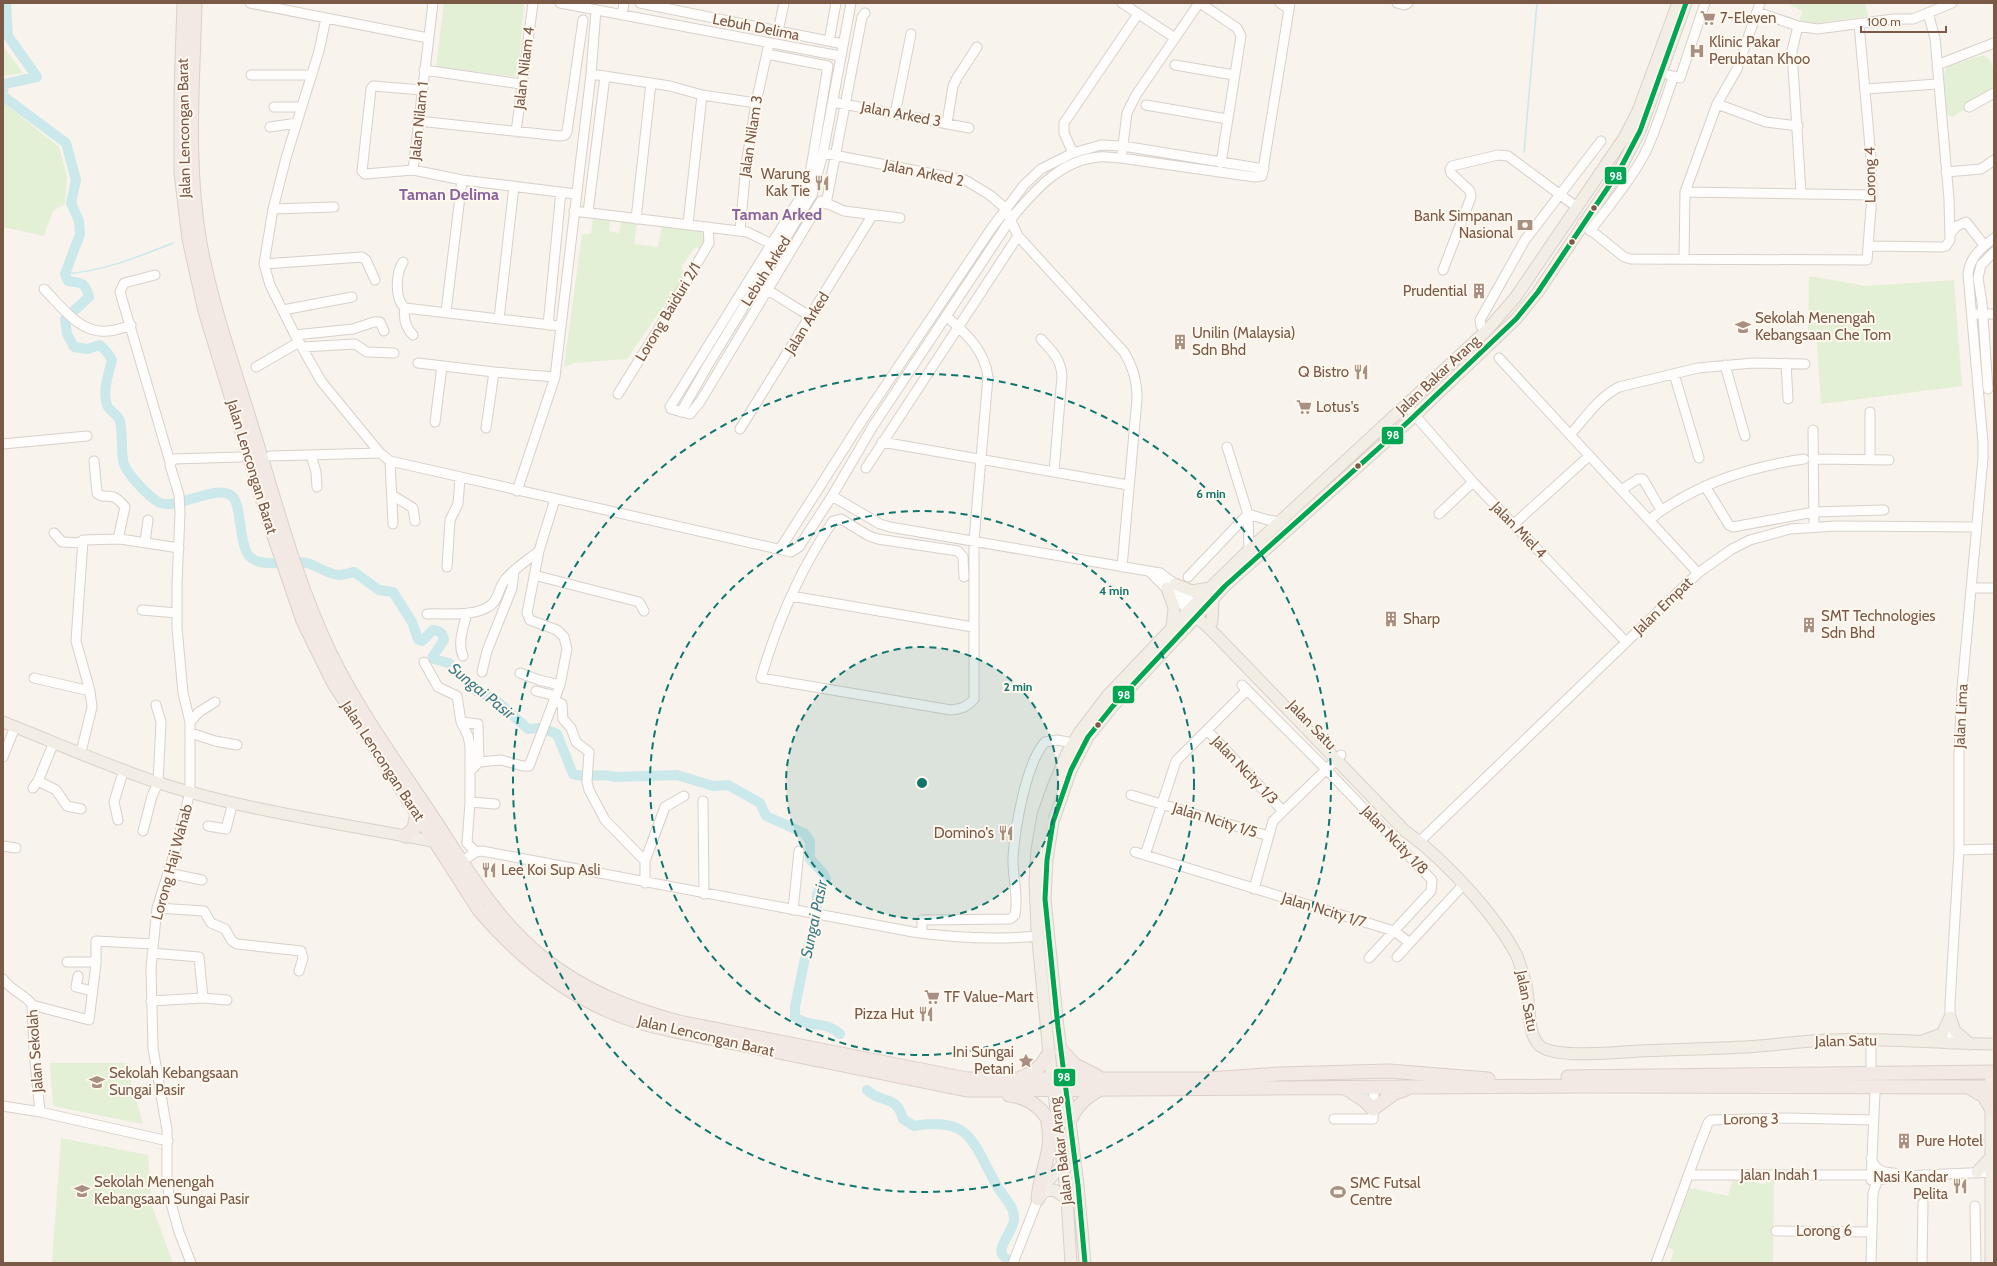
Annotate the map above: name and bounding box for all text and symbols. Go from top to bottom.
scale bar [1861,8,1946,34]
supermarket icon: 7-Eleven [1699,9,1717,27]
place label: 7-Eleven [1720,9,1776,27]
street label: Lebuh Delima [711,10,802,44]
text: 100 m [1867,14,1901,29]
street label: Jalan Nilam 4 [510,25,538,111]
place label: Klinic Pakar Perubatan Khoo [1709,33,1810,68]
hospital icon: Klinic Pakar Perubatan Khoo [1688,42,1706,60]
street label: Jalan Lencongan Barat [174,58,194,199]
street label: Jalan Nilam 1 [406,81,432,162]
street label: Jalan Nilam 3 [736,94,766,179]
street label: Jalan Arked 3 [858,97,943,131]
street label: Lorong 4 [1861,146,1879,203]
street label: Jalan Arked 2 [882,156,966,190]
place label: Warung Kak Tie [761,165,811,200]
line badge: 98 [1604,166,1627,185]
text: 98 [1610,169,1623,183]
restaurant icon: Warung Kak Tie [813,174,831,192]
district label: Taman Delima [399,185,499,204]
unlabelled marker [1589,203,1599,213]
district label: Taman Arked [732,205,822,224]
place label: Bank Simpanan Nasional [1414,207,1513,242]
bank icon: Bank Simpanan Nasional [1516,216,1534,234]
street label: Lebuh Arked [737,233,795,309]
unlabelled marker [1567,237,1577,247]
street label: Lorong Baiduri 2/1 [631,259,705,365]
place label: Prudential [1403,282,1467,300]
building icon: Prudential [1470,282,1488,300]
street label: Jalan Arked [780,289,833,358]
place label: Sekolah Menengah Kebangsaan Che Tom [1755,309,1891,344]
school or university icon: Sekolah Menengah Kebangsaan Che Tom [1734,318,1752,336]
place label: Unilin (Malaysia) Sdn Bhd [1192,324,1295,359]
street label: Jalan Bakar Arang [1391,331,1484,419]
building icon: Unilin (Malaysia) Sdn Bhd [1171,333,1189,351]
place label: Q Bistro [1298,363,1349,381]
restaurant icon: Q Bistro [1352,363,1370,381]
street label: Jalan Lencongan Barat [223,397,281,536]
supermarket icon: Lotus's [1295,398,1313,416]
place label: Lotus's [1316,398,1359,416]
line badge: 98 [1381,426,1404,445]
text: 98 [1387,428,1400,442]
unlabelled marker [1353,461,1363,471]
text: 6 min [1196,486,1226,501]
street label: Jalan Miel 4 [1487,497,1551,562]
street label: Jalan Empat [1629,573,1696,639]
text: 4 min [1099,583,1129,598]
place label: SMT Technologies Sdn Bhd [1821,607,1936,642]
building icon: Sharp [1382,610,1400,628]
place label: Sharp [1403,610,1440,628]
building icon: SMT Technologies Sdn Bhd [1800,616,1818,634]
water label: Sungai Pasir [445,659,520,724]
text: 2 min [1004,679,1032,694]
street label: Jalan Lima [1950,683,1972,750]
line badge: 98 [1112,685,1135,704]
text: 98 [1118,688,1131,702]
street label: Jalan Satu [1283,696,1340,754]
street label: Jalan Lencongan Barat [337,697,429,824]
unlabelled marker [1093,720,1103,730]
street label: Jalan Ncity 1/3 [1207,732,1282,808]
centre of rings [915,776,929,790]
street label: Jalan Ncity 1/5 [1170,798,1260,841]
street label: Jalan Ncity 1/8 [1357,801,1432,878]
street label: Lorong Haji Wahab [148,802,196,922]
place label: Domino's [934,824,994,842]
restaurant icon: Domino's [997,824,1015,842]
restaurant icon: Lee Koi Sup Asli [480,861,498,879]
place label: Lee Koi Sup Asli [501,861,600,879]
water label: Sungai Pasir [796,877,832,960]
street label: Jalan Ncity 1/7 [1279,888,1369,931]
street label: Jalan Satu [1512,968,1542,1033]
supermarket icon: TF Value-Mart [923,988,941,1006]
place label: TF Value-Mart [944,988,1034,1006]
place label: Pizza Hut [854,1005,914,1023]
restaurant icon: Pizza Hut [917,1005,935,1023]
street label: Jalan Sekolah [23,1009,47,1094]
street label: Jalan Lencongan Barat [635,1011,776,1060]
street label: Jalan Satu [1814,1031,1877,1051]
place label: Ini Sungai Petani [953,1043,1014,1078]
place icon: Ini Sungai Petani [1017,1052,1035,1070]
place label: Sekolah Kebangsaan Sungai Pasir [109,1064,238,1099]
line badge: 98 [1053,1068,1076,1087]
text: 98 [1058,1070,1071,1084]
school or university icon: Sekolah Kebangsaan Sungai Pasir [88,1073,106,1091]
street label: Jalan Bakar Arang [1045,1096,1077,1207]
street label: Lorong 3 [1723,1110,1779,1128]
building icon: Pure Hotel [1895,1132,1913,1150]
place label: Pure Hotel [1916,1132,1983,1150]
street label: Jalan Indah 1 [1739,1166,1818,1184]
place label: Nasi Kandar Pelita [1873,1168,1949,1203]
place label: Sekolah Menengah Kebangsaan Sungai Pasir [94,1173,250,1208]
place label: SMC Futsal Centre [1350,1174,1421,1209]
restaurant icon: Nasi Kandar Pelita [1951,1177,1969,1195]
school or university icon: Sekolah Menengah Kebangsaan Sungai Pasir [73,1182,91,1200]
sports icon: SMC Futsal Centre [1329,1183,1347,1201]
street label: Lorong 6 [1796,1222,1852,1240]

